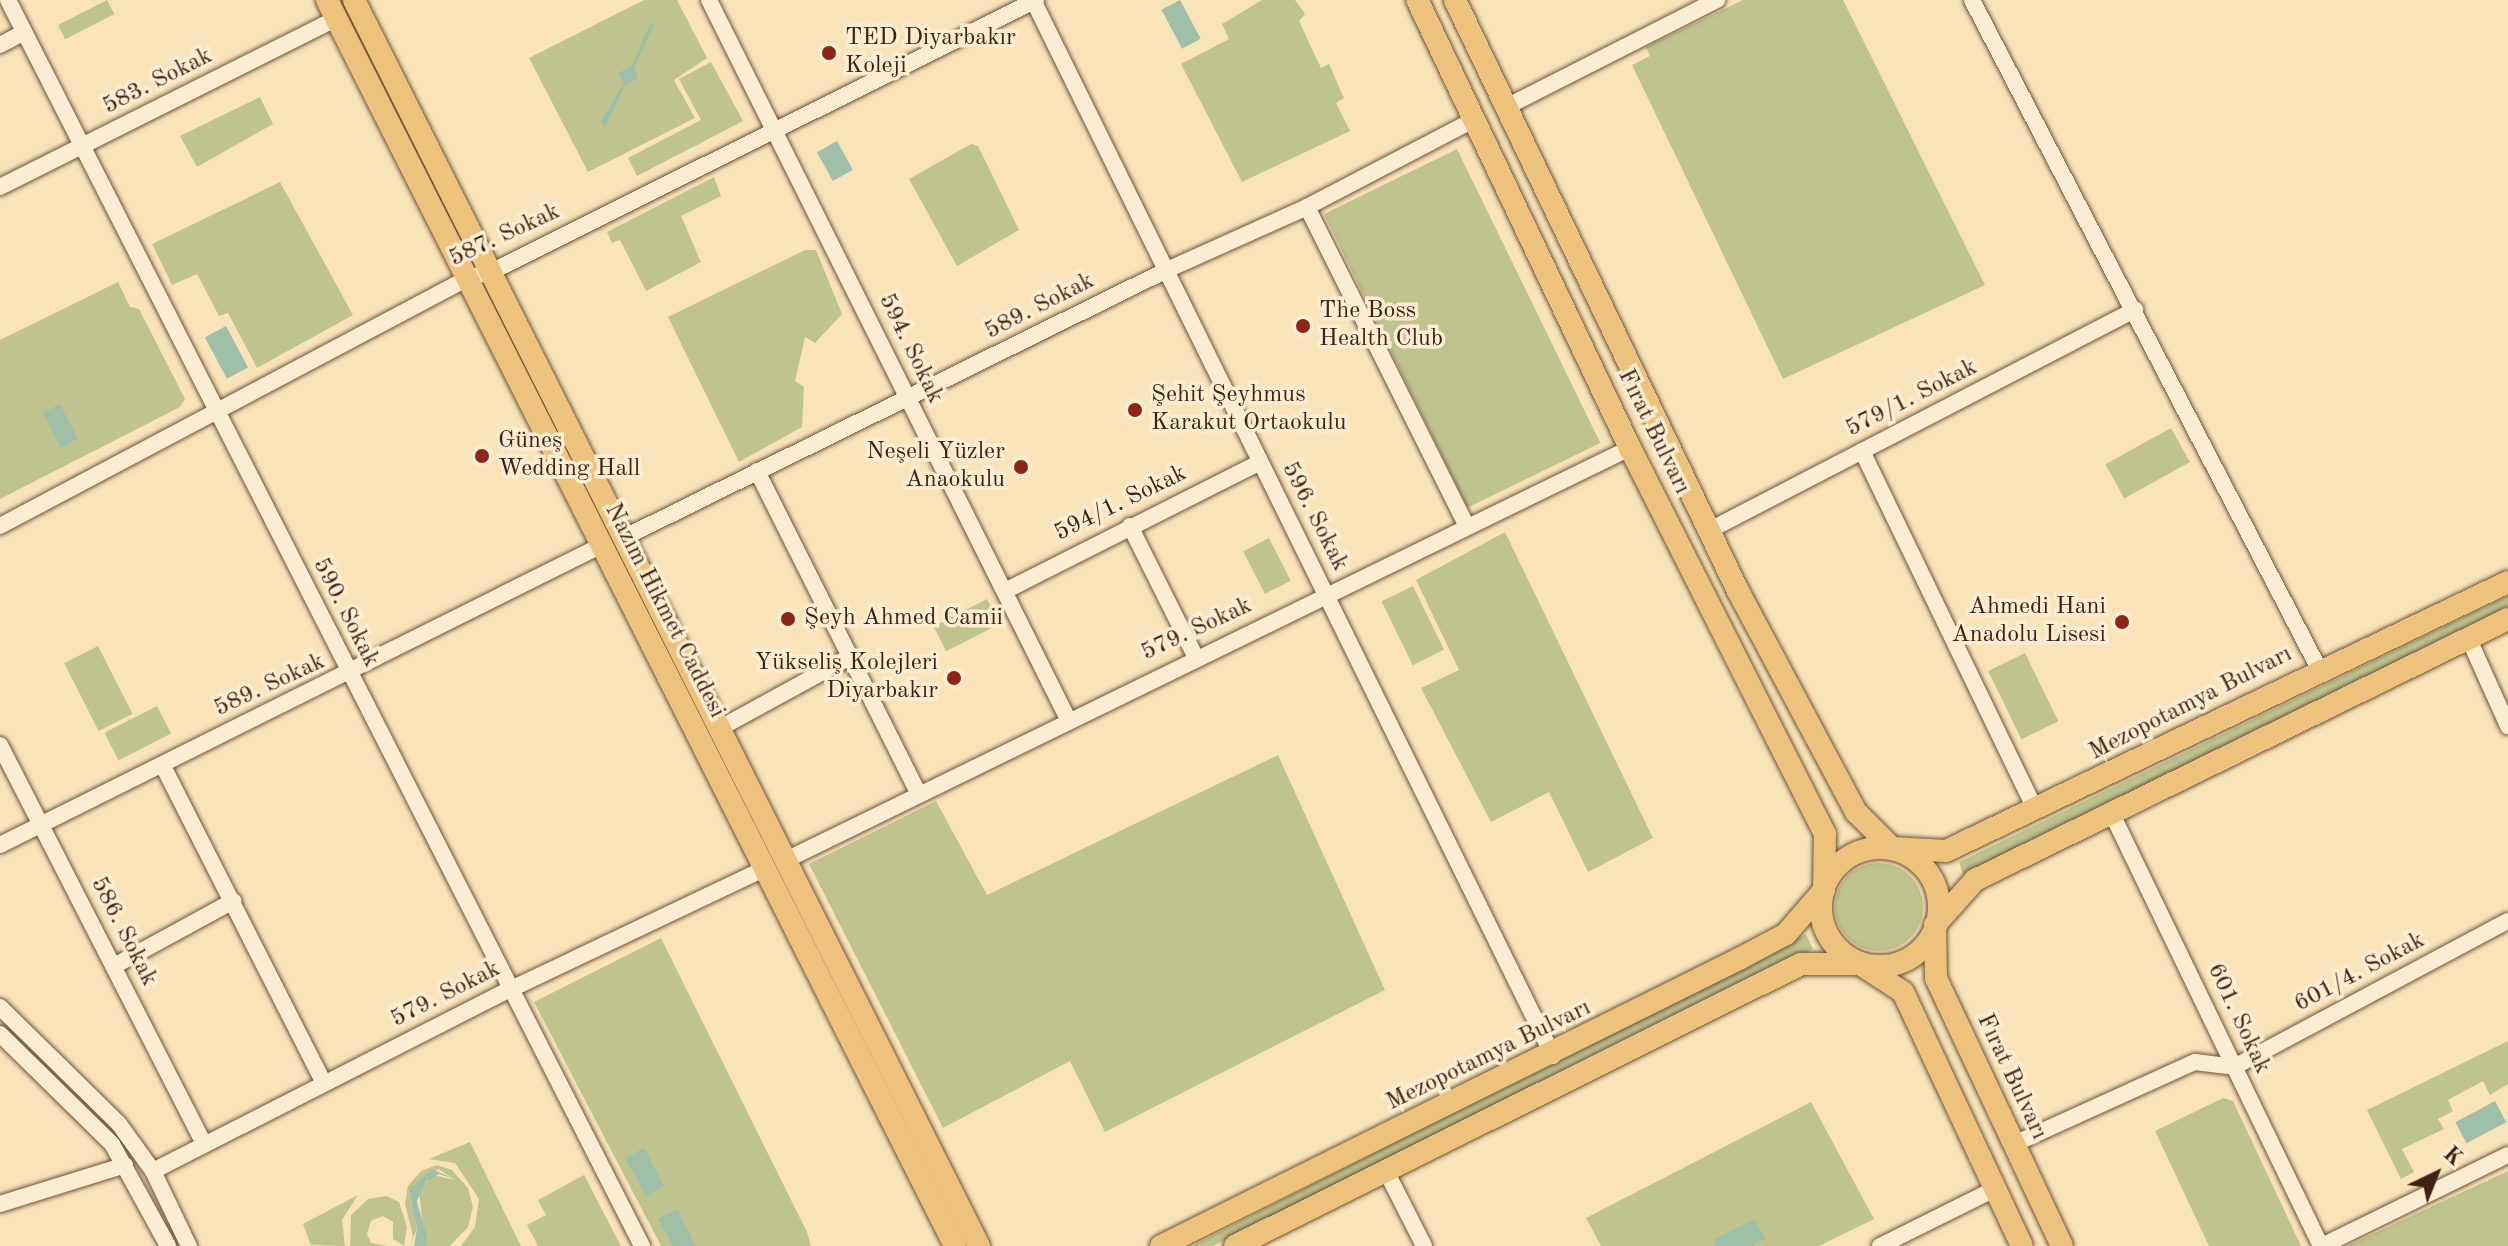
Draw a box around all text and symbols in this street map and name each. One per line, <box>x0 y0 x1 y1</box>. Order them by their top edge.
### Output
place label: TED Diyarbakır Koleji <box>845 25 1016 81</box>
street label: 583. Sokak <box>99 42 217 122</box>
marker: TED Diyarbakır Koleji <box>820 44 838 62</box>
street label: 587. Sokak <box>445 198 565 274</box>
street label: 589. Sokak <box>981 267 1099 347</box>
street label: 594. Sokak <box>871 289 949 409</box>
place label: The Boss Health Club <box>1319 298 1443 354</box>
marker: The Boss Health Club <box>1294 317 1312 335</box>
street label: 579/1. Sokak <box>1842 354 1982 444</box>
street label: Fırat Bulvarı <box>1610 365 1696 499</box>
place label: Şehit Şeyhmus Karakut Ortaokulu <box>1151 382 1347 438</box>
marker: Şehit Şeyhmus Karakut Ortaokulu <box>1126 401 1144 419</box>
place label: Güneş Wedding Hall <box>498 428 640 484</box>
place label: Neşeli Yüzler Anaokulu <box>866 439 1005 495</box>
marker: Güneş Wedding Hall <box>473 447 491 465</box>
marker: Neşeli Yüzler Anaokulu <box>1012 458 1030 476</box>
street label: 596. Sokak <box>1274 458 1354 576</box>
street label: 594/1. Sokak <box>1050 460 1192 548</box>
street label: Nazım Hikmet Caddesi <box>597 499 731 723</box>
street label: 590. Sokak <box>305 554 385 672</box>
street label: 579. Sokak <box>1137 592 1257 668</box>
place label: Ahmedi Hani Anadolu Lisesi <box>1951 594 2106 650</box>
place label: Şeyh Ahmed Camii <box>804 605 1003 633</box>
marker: Şeyh Ahmed Camii <box>779 610 797 628</box>
marker: Ahmedi Hani Anadolu Lisesi <box>2113 613 2131 631</box>
street label: Mezopotamya Bulvarı <box>2085 640 2297 768</box>
street label: 589. Sokak <box>210 648 330 724</box>
place label: Yükseliş Kolejleri Diyarbakır <box>755 650 938 706</box>
marker: Yükseliş Kolejleri Diyarbakır <box>945 669 963 687</box>
street label: 586. Sokak <box>83 873 163 991</box>
street label: 601/4. Sokak <box>2290 927 2430 1019</box>
street label: 579. Sokak <box>387 955 505 1035</box>
street label: 601. Sokak <box>2200 959 2276 1079</box>
street label: Mezopotamya Bulvarı <box>1382 994 1596 1118</box>
street label: Fırat Bulvarı <box>1969 1010 2053 1144</box>
north arrow <box>2396 1134 2476 1214</box>
text: K <box>2439 1143 2466 1170</box>

